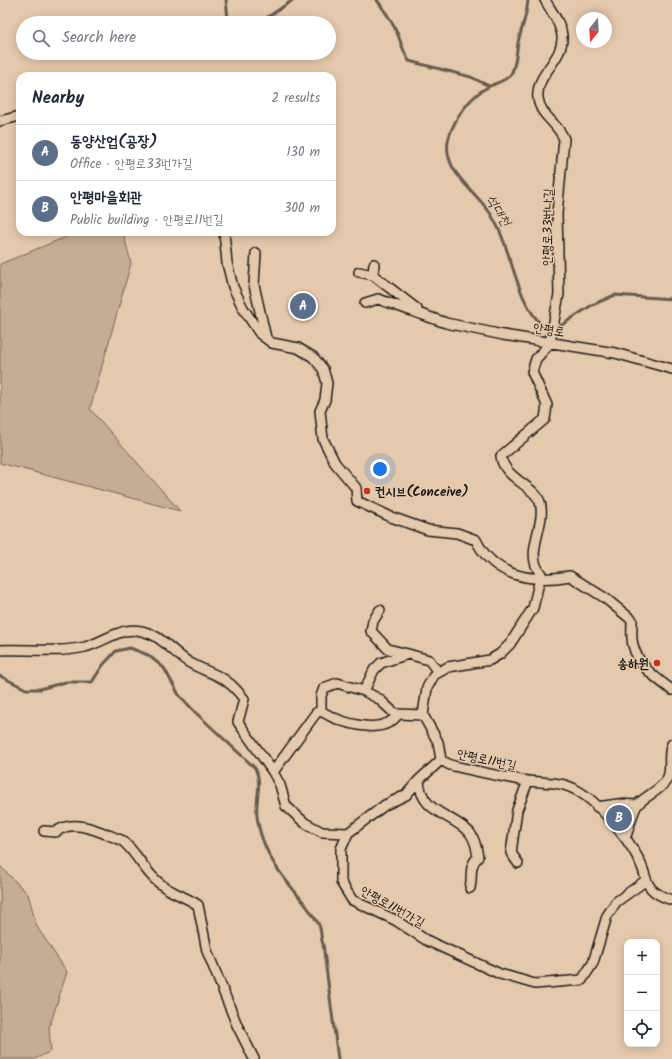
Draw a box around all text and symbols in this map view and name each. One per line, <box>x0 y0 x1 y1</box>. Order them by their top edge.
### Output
north arrow <box>576 12 612 48</box>
search box <box>16 16 336 60</box>
text: Search here <box>62 26 136 50</box>
icon: search <box>30 27 52 49</box>
text: Nearby <box>32 85 84 112</box>
text: 2 results <box>272 88 320 109</box>
text: 동양산업(공장) <box>70 130 158 154</box>
text: A <box>41 142 49 163</box>
text: 130 m <box>286 142 320 163</box>
text: Office · 안평로33번가길 <box>70 154 192 175</box>
text: 안평마을회관 <box>70 186 142 210</box>
street label: 안평로33번나길 <box>537 188 560 266</box>
water label: 석대천 <box>480 190 517 232</box>
text: B <box>41 198 49 219</box>
text: 300 m <box>284 198 320 219</box>
text: Public building · 안평로11번길 <box>70 210 223 231</box>
pin: A <box>290 291 316 321</box>
street label: 안평로 <box>532 318 566 343</box>
your location <box>370 459 390 479</box>
place label: 컨시브(Conceive) <box>375 482 469 503</box>
marker: 컨시브(Conceive) <box>362 486 372 496</box>
place label: 송하원 <box>618 654 649 675</box>
marker: 송하원 <box>652 658 662 668</box>
street label: 안평로11번길 <box>455 744 518 777</box>
pin: B <box>606 803 632 833</box>
street label: 안평로11번가길 <box>356 881 428 934</box>
map controls <box>624 939 660 1047</box>
button: + <box>624 939 660 975</box>
button: − <box>624 975 660 1011</box>
button: locate <box>624 1011 660 1047</box>

